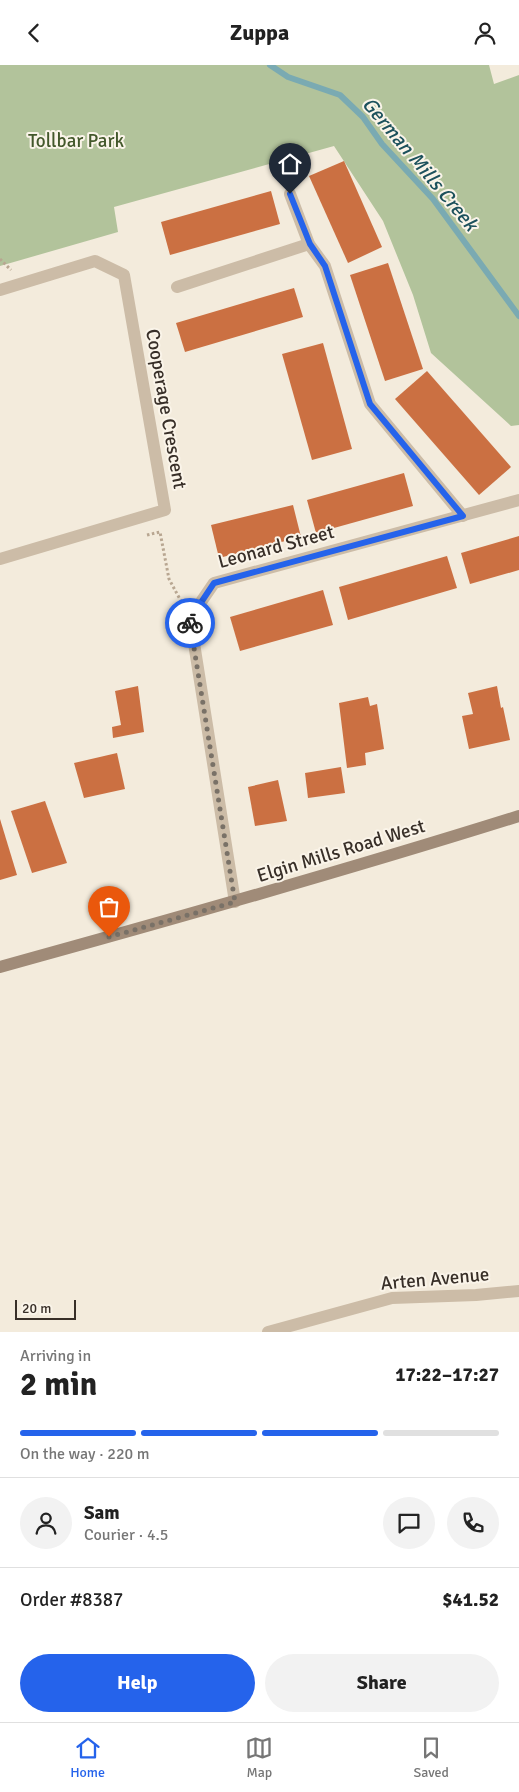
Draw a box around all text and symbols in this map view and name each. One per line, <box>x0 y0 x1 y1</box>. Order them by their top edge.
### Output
icon: back <box>20 19 48 47</box>
text: Zuppa <box>230 19 289 46</box>
icon: person <box>471 19 499 47</box>
water label: German Mills Creek <box>357 92 485 238</box>
park label: Tollbar Park <box>28 129 124 153</box>
pin <box>269 143 311 194</box>
icon: home <box>276 150 304 178</box>
street label: Cooperage Crescent <box>140 327 192 491</box>
street label: Leonard Street <box>215 520 337 574</box>
courier <box>165 598 215 648</box>
icon: bike <box>176 609 204 637</box>
street label: Elgin Mills Road West <box>254 814 428 888</box>
pin <box>88 886 130 937</box>
icon: bag <box>95 893 123 921</box>
street label: Arten Avenue <box>380 1262 490 1296</box>
scale bar <box>15 1297 76 1320</box>
text: 20 m <box>22 1300 51 1317</box>
text: Arriving in <box>20 1346 91 1366</box>
text: 17:22–17:27 <box>395 1363 499 1387</box>
text: 2 min <box>20 1365 97 1404</box>
text: On the way · 220 m <box>20 1444 150 1464</box>
button: person <box>20 1497 72 1549</box>
button: chat <box>383 1497 435 1549</box>
button: phone <box>447 1497 499 1549</box>
text: Sam <box>84 1501 120 1525</box>
text: Courier · 4.5 <box>84 1525 168 1545</box>
text: Order #8387 <box>20 1588 123 1612</box>
text: $41.52 <box>442 1588 499 1612</box>
button: Help <box>20 1654 255 1712</box>
button: Share <box>265 1654 499 1712</box>
tab: Home <box>70 1734 105 1781</box>
tab: Map <box>245 1734 273 1781</box>
tab: Saved <box>414 1734 449 1781</box>

